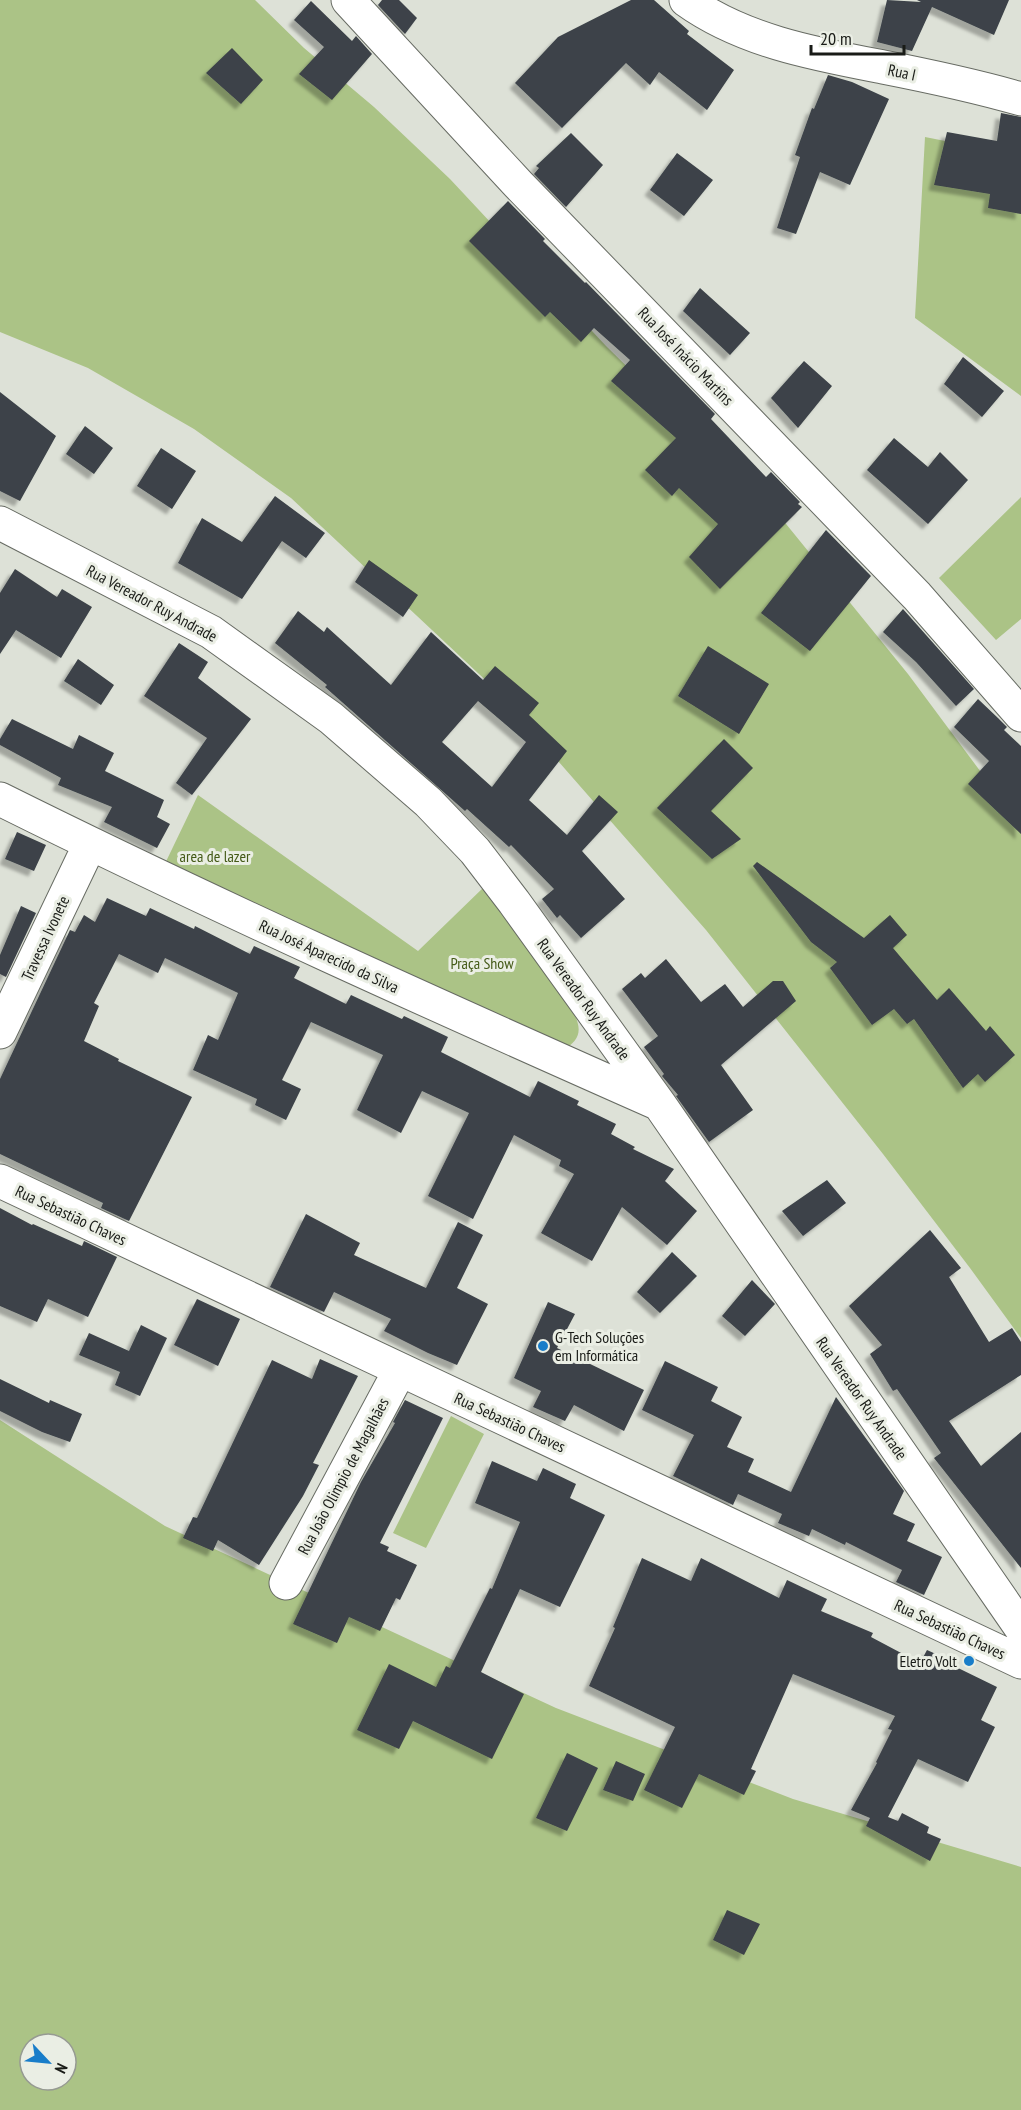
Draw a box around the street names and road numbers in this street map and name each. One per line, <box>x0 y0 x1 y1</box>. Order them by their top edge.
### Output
street label: Rua I <box>886 59 918 85</box>
street label: Rua José Inácio Martins <box>634 303 738 409</box>
street label: Rua Vereador Ruy Andrade <box>83 560 221 646</box>
street label: Travessa Ivonete <box>17 892 73 984</box>
street label: Rua José Aparecido da Silva <box>256 915 402 997</box>
street label: Rua Vereador Ruy Andrade <box>533 934 635 1064</box>
street label: Rua Sebastião Chaves <box>12 1181 130 1249</box>
street label: Rua Vereador Ruy Andrade <box>812 1333 912 1463</box>
street label: Rua Sebastião Chaves <box>451 1388 569 1456</box>
street label: Rua João Olimpio de Magalhães <box>293 1394 393 1558</box>
street label: Rua Sebastião Chaves <box>891 1595 1009 1663</box>

